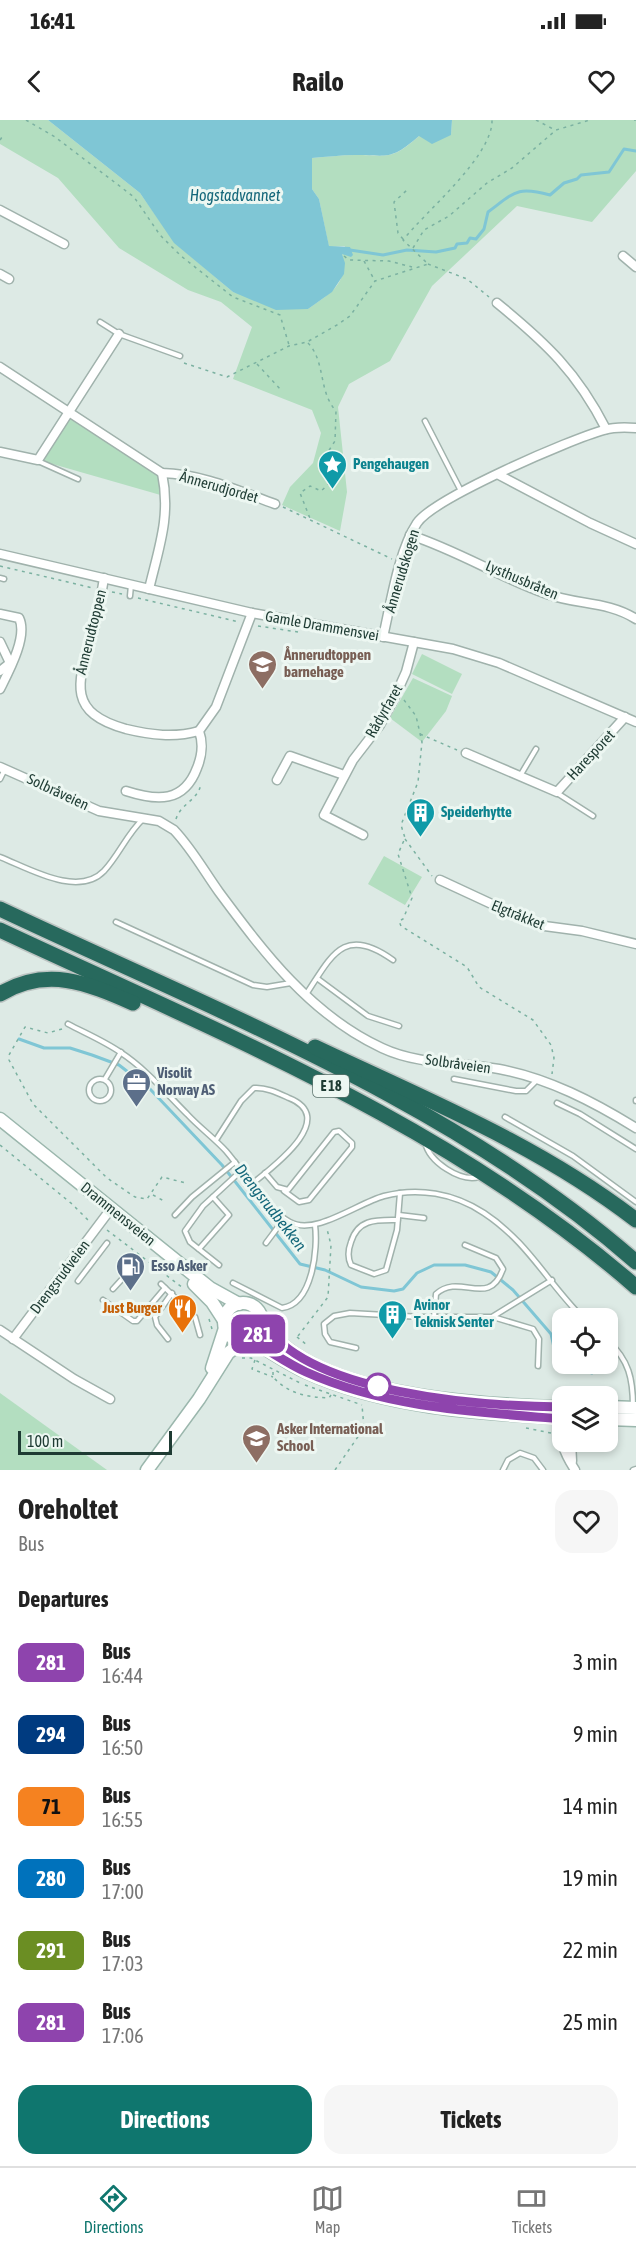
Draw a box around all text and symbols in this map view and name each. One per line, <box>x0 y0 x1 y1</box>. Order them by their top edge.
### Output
text: 16:41 <box>30 8 75 34</box>
icon: back <box>18 65 51 98</box>
icon: heart <box>585 65 618 98</box>
text: Railo <box>292 66 344 97</box>
water label: Hogstadvannet <box>190 186 281 205</box>
place icon: Pengehaugen <box>316 448 348 490</box>
place label: Pengehaugen <box>353 455 429 472</box>
street label: Ånnerudjordet <box>178 467 260 506</box>
street label: Ånnerudskogen <box>381 527 422 615</box>
street label: Lysthusbråten <box>483 557 561 602</box>
street label: Ånnerudtoppen <box>72 588 109 676</box>
street label: Gamle Drammensvei <box>264 607 380 644</box>
place label: Ånnerudtoppen barnehage <box>283 646 371 680</box>
school or university icon: Ånnerudtoppen barnehage <box>247 648 279 690</box>
street label: Rådyrfaret <box>362 681 406 740</box>
street label: Haresporet <box>563 726 618 783</box>
street label: Solbråveien <box>25 770 92 813</box>
building icon: Speiderhytte <box>404 796 436 838</box>
place label: Speiderhytte <box>441 803 512 820</box>
street label: Elgtråkket <box>489 896 547 933</box>
street label: Solbråveien <box>424 1051 492 1077</box>
place label: Visolit Norway AS <box>156 1064 216 1098</box>
office icon: Visolit Norway AS <box>120 1066 152 1108</box>
road number: E 18 <box>313 1075 349 1097</box>
water label: Drengsrudbekken <box>231 1160 311 1255</box>
street label: Drammensveien <box>78 1178 159 1249</box>
street label: Drengsrudveien <box>26 1237 93 1317</box>
fuel station icon: Esso Asker <box>114 1250 146 1292</box>
place label: Esso Asker <box>151 1257 208 1274</box>
restaurant icon: Just Burger <box>167 1292 199 1334</box>
place label: Avinor Teknisk Senter <box>413 1296 494 1330</box>
building icon: Avinor Teknisk Senter <box>377 1298 409 1340</box>
place label: Just Burger <box>102 1299 163 1316</box>
map controls <box>552 1308 618 1452</box>
button: locate <box>552 1308 618 1374</box>
line badge: 281 <box>224 1314 292 1354</box>
text: 281 <box>243 1322 273 1346</box>
unlabelled marker <box>365 1373 391 1399</box>
button: layers <box>552 1386 618 1452</box>
place label: Asker International School <box>276 1420 384 1454</box>
school or university icon: Asker International School <box>240 1422 272 1464</box>
scale bar <box>18 1428 172 1456</box>
text: 100 m <box>27 1432 63 1450</box>
button: heart <box>555 1490 618 1553</box>
text: Oreholtet <box>18 1493 118 1525</box>
text: Bus <box>18 1532 44 1555</box>
text: Departures <box>18 1586 108 1612</box>
text: Bus <box>102 1638 131 1664</box>
text: 3 min <box>573 1649 618 1675</box>
text: 281 <box>36 1650 66 1674</box>
text: 16:44 <box>102 1664 143 1687</box>
text: Bus <box>102 1710 131 1736</box>
text: 9 min <box>573 1721 618 1747</box>
text: 294 <box>36 1722 66 1746</box>
text: 16:50 <box>102 1736 143 1759</box>
text: Bus <box>102 1782 131 1808</box>
text: 14 min <box>563 1793 618 1819</box>
text: 71 <box>41 1794 61 1818</box>
text: 16:55 <box>102 1808 143 1831</box>
text: Bus <box>102 1854 131 1880</box>
text: 19 min <box>563 1865 618 1891</box>
text: 280 <box>36 1866 66 1890</box>
text: 17:00 <box>102 1880 144 1903</box>
text: Bus <box>102 1926 131 1952</box>
text: 22 min <box>563 1937 618 1963</box>
text: 291 <box>36 1938 66 1962</box>
text: 17:03 <box>102 1952 144 1975</box>
text: Bus <box>102 1998 131 2024</box>
text: 25 min <box>563 2009 618 2035</box>
text: 281 <box>36 2010 66 2034</box>
text: 17:06 <box>102 2024 144 2047</box>
button: Directions <box>18 2085 312 2154</box>
button: Tickets <box>324 2085 618 2154</box>
tab: Directions <box>84 2182 143 2236</box>
tab: Map <box>311 2182 344 2236</box>
tab: Tickets <box>512 2182 552 2236</box>

